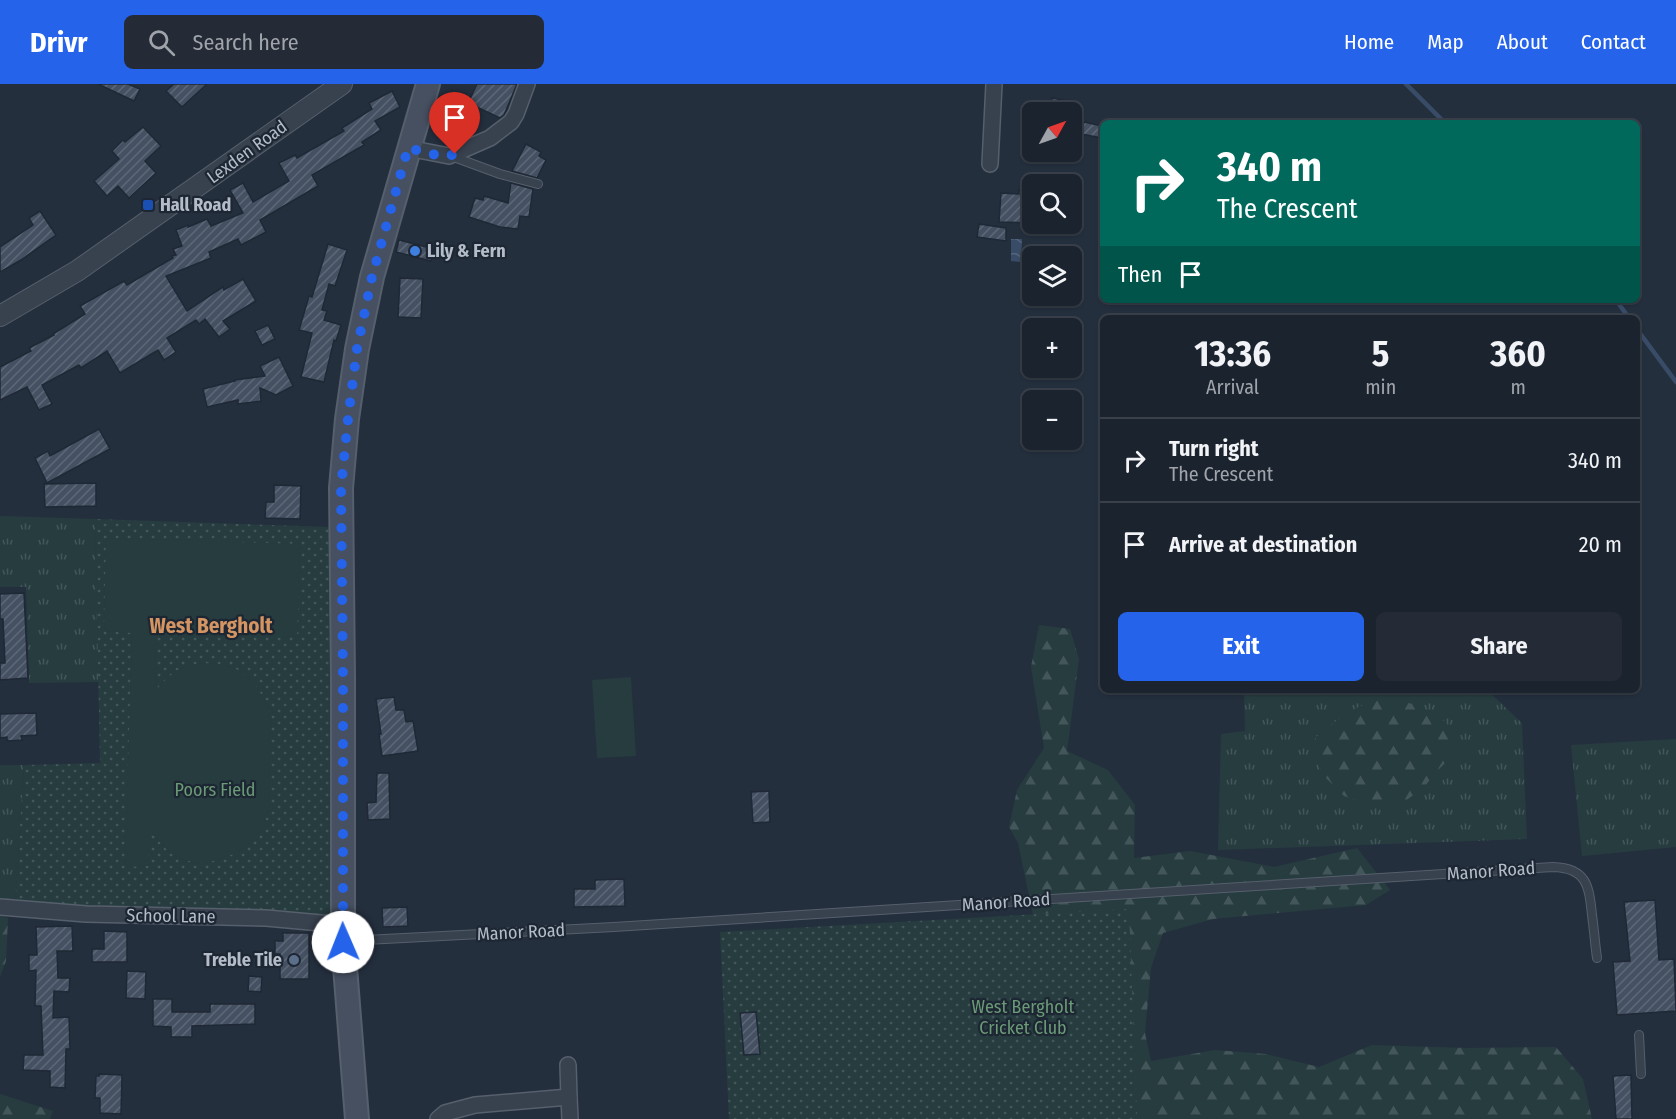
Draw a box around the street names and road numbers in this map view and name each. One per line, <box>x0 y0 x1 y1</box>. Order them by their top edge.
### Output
street label: Lexden Road <box>203 116 291 188</box>
street label: Manor Road <box>1446 857 1536 885</box>
street label: Manor Road <box>961 888 1051 916</box>
street label: School Lane <box>126 904 216 928</box>
street label: Manor Road <box>476 919 566 945</box>

